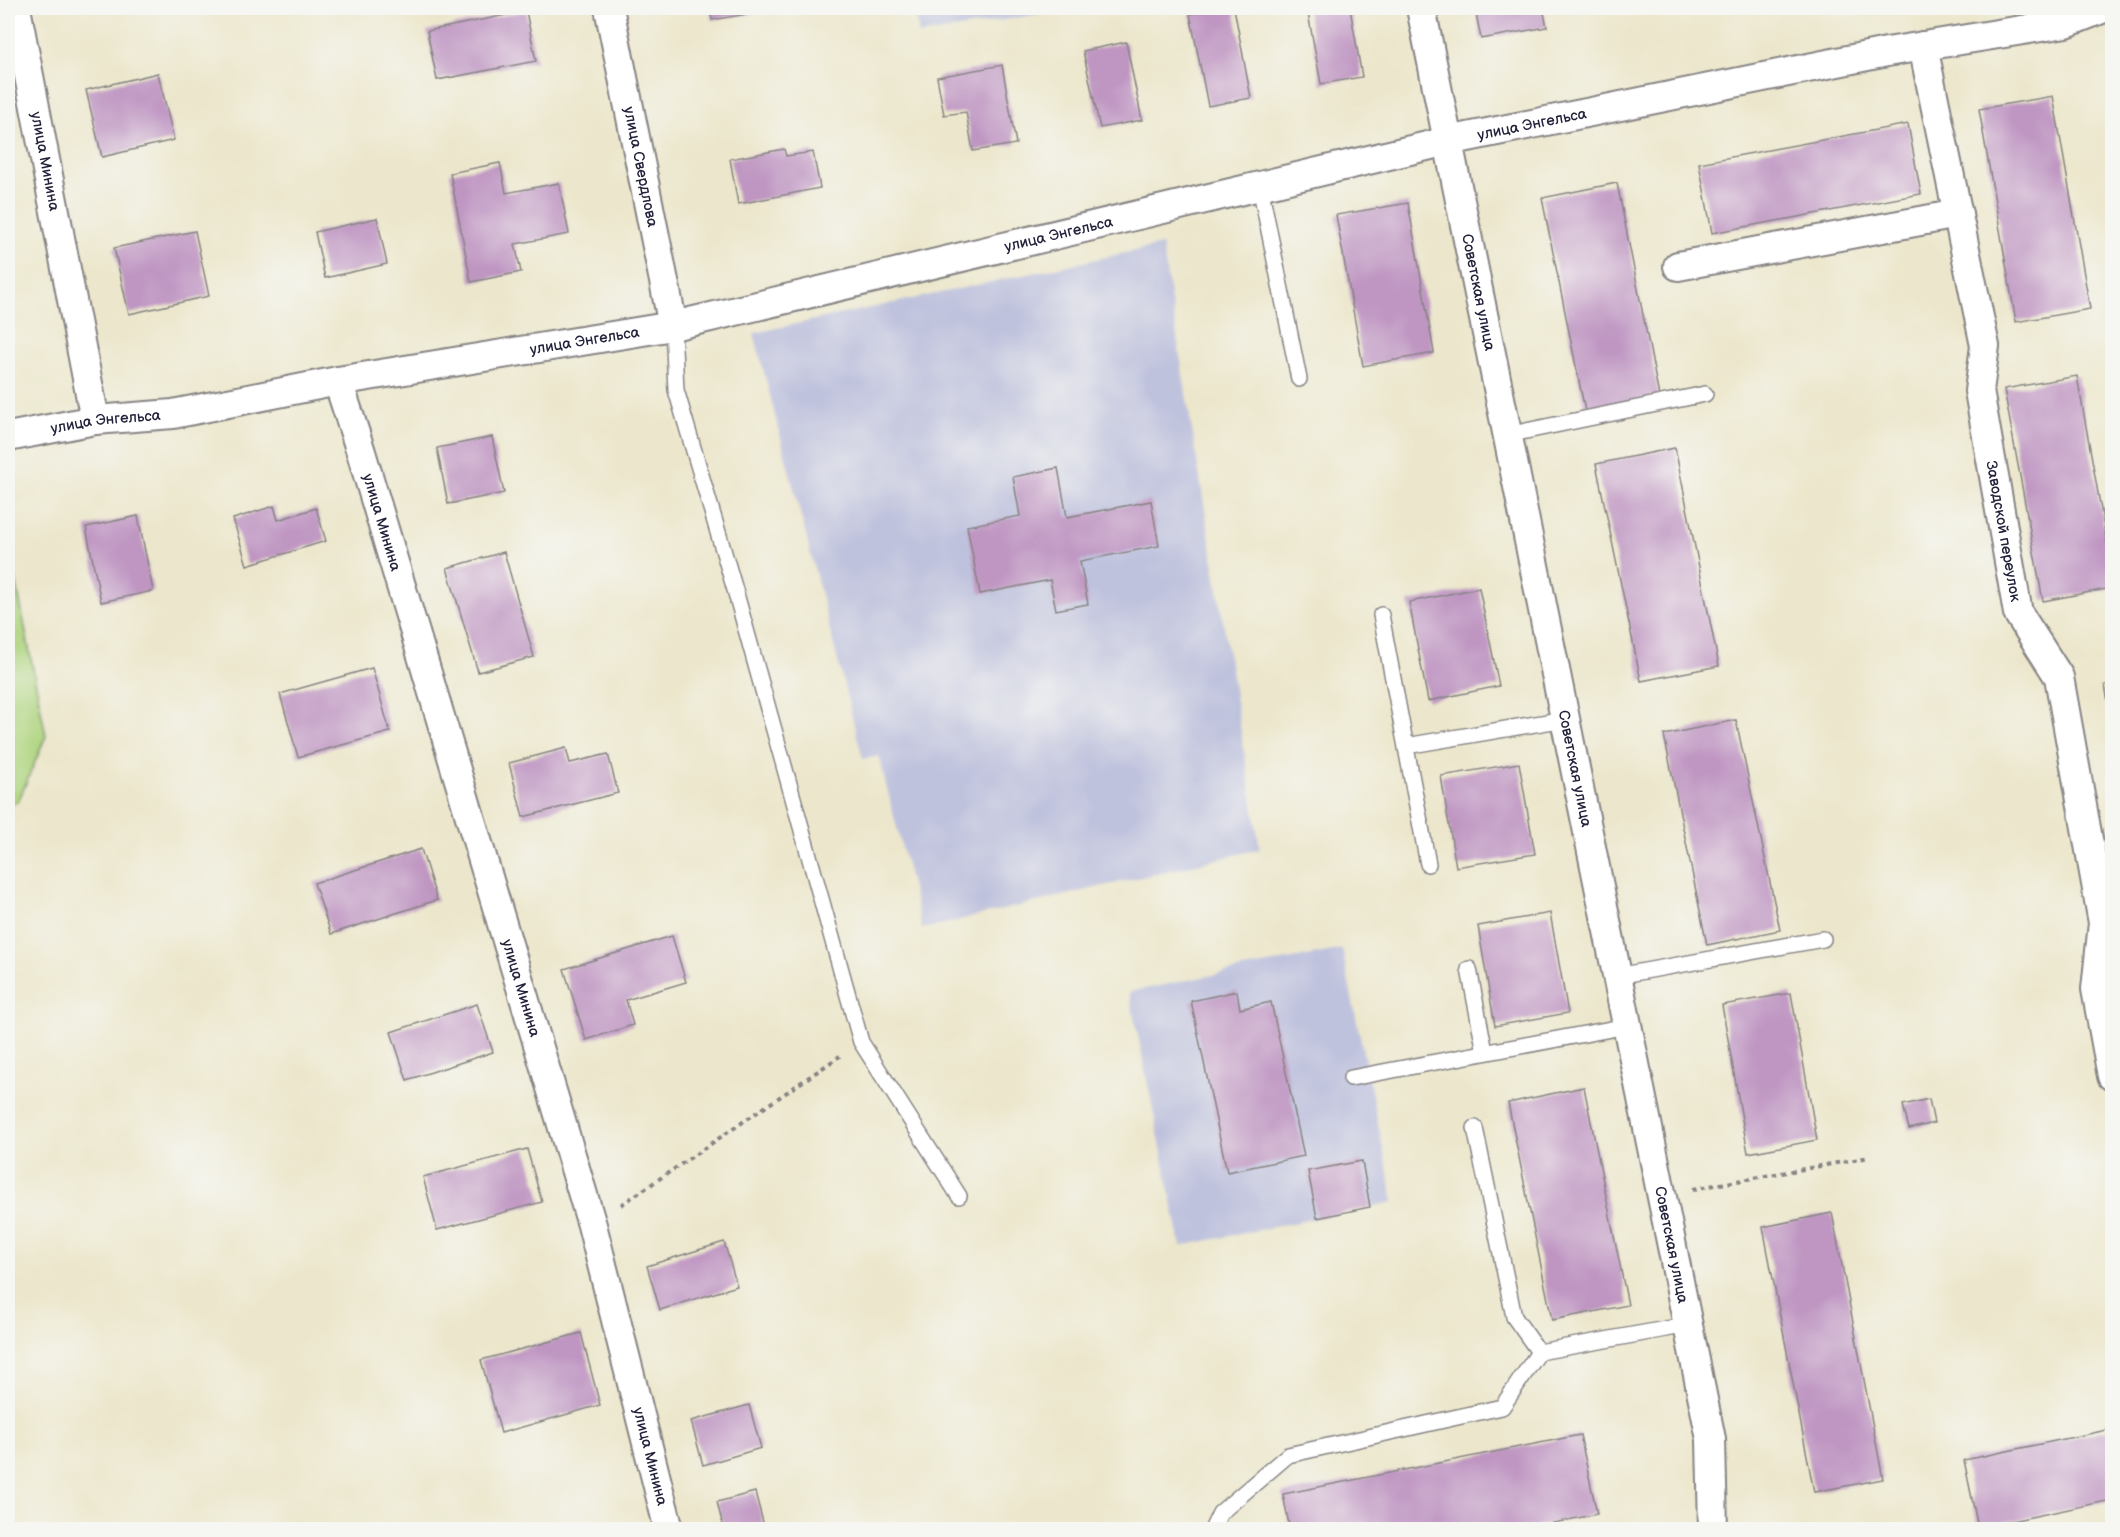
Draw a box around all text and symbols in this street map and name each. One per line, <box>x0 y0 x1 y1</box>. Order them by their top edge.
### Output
street label: улица Энгельса <box>1476 104 1588 144</box>
street label: улица Свердлова <box>620 105 662 229</box>
street label: улица Минина <box>27 110 64 213</box>
street label: улица Энгельса <box>1002 212 1115 256</box>
street label: Советская улица <box>1457 232 1500 352</box>
street label: улица Энгельса <box>528 322 641 359</box>
street label: улица Энгельса <box>49 405 161 438</box>
street label: Заводской переулок <box>1982 459 2025 603</box>
street label: улица Минина <box>358 471 406 573</box>
street label: Советская улица <box>1554 708 1596 829</box>
street label: улица Минина <box>498 937 545 1039</box>
street label: Советская улица <box>1651 1185 1693 1305</box>
street label: улица Минина <box>629 1405 672 1508</box>

